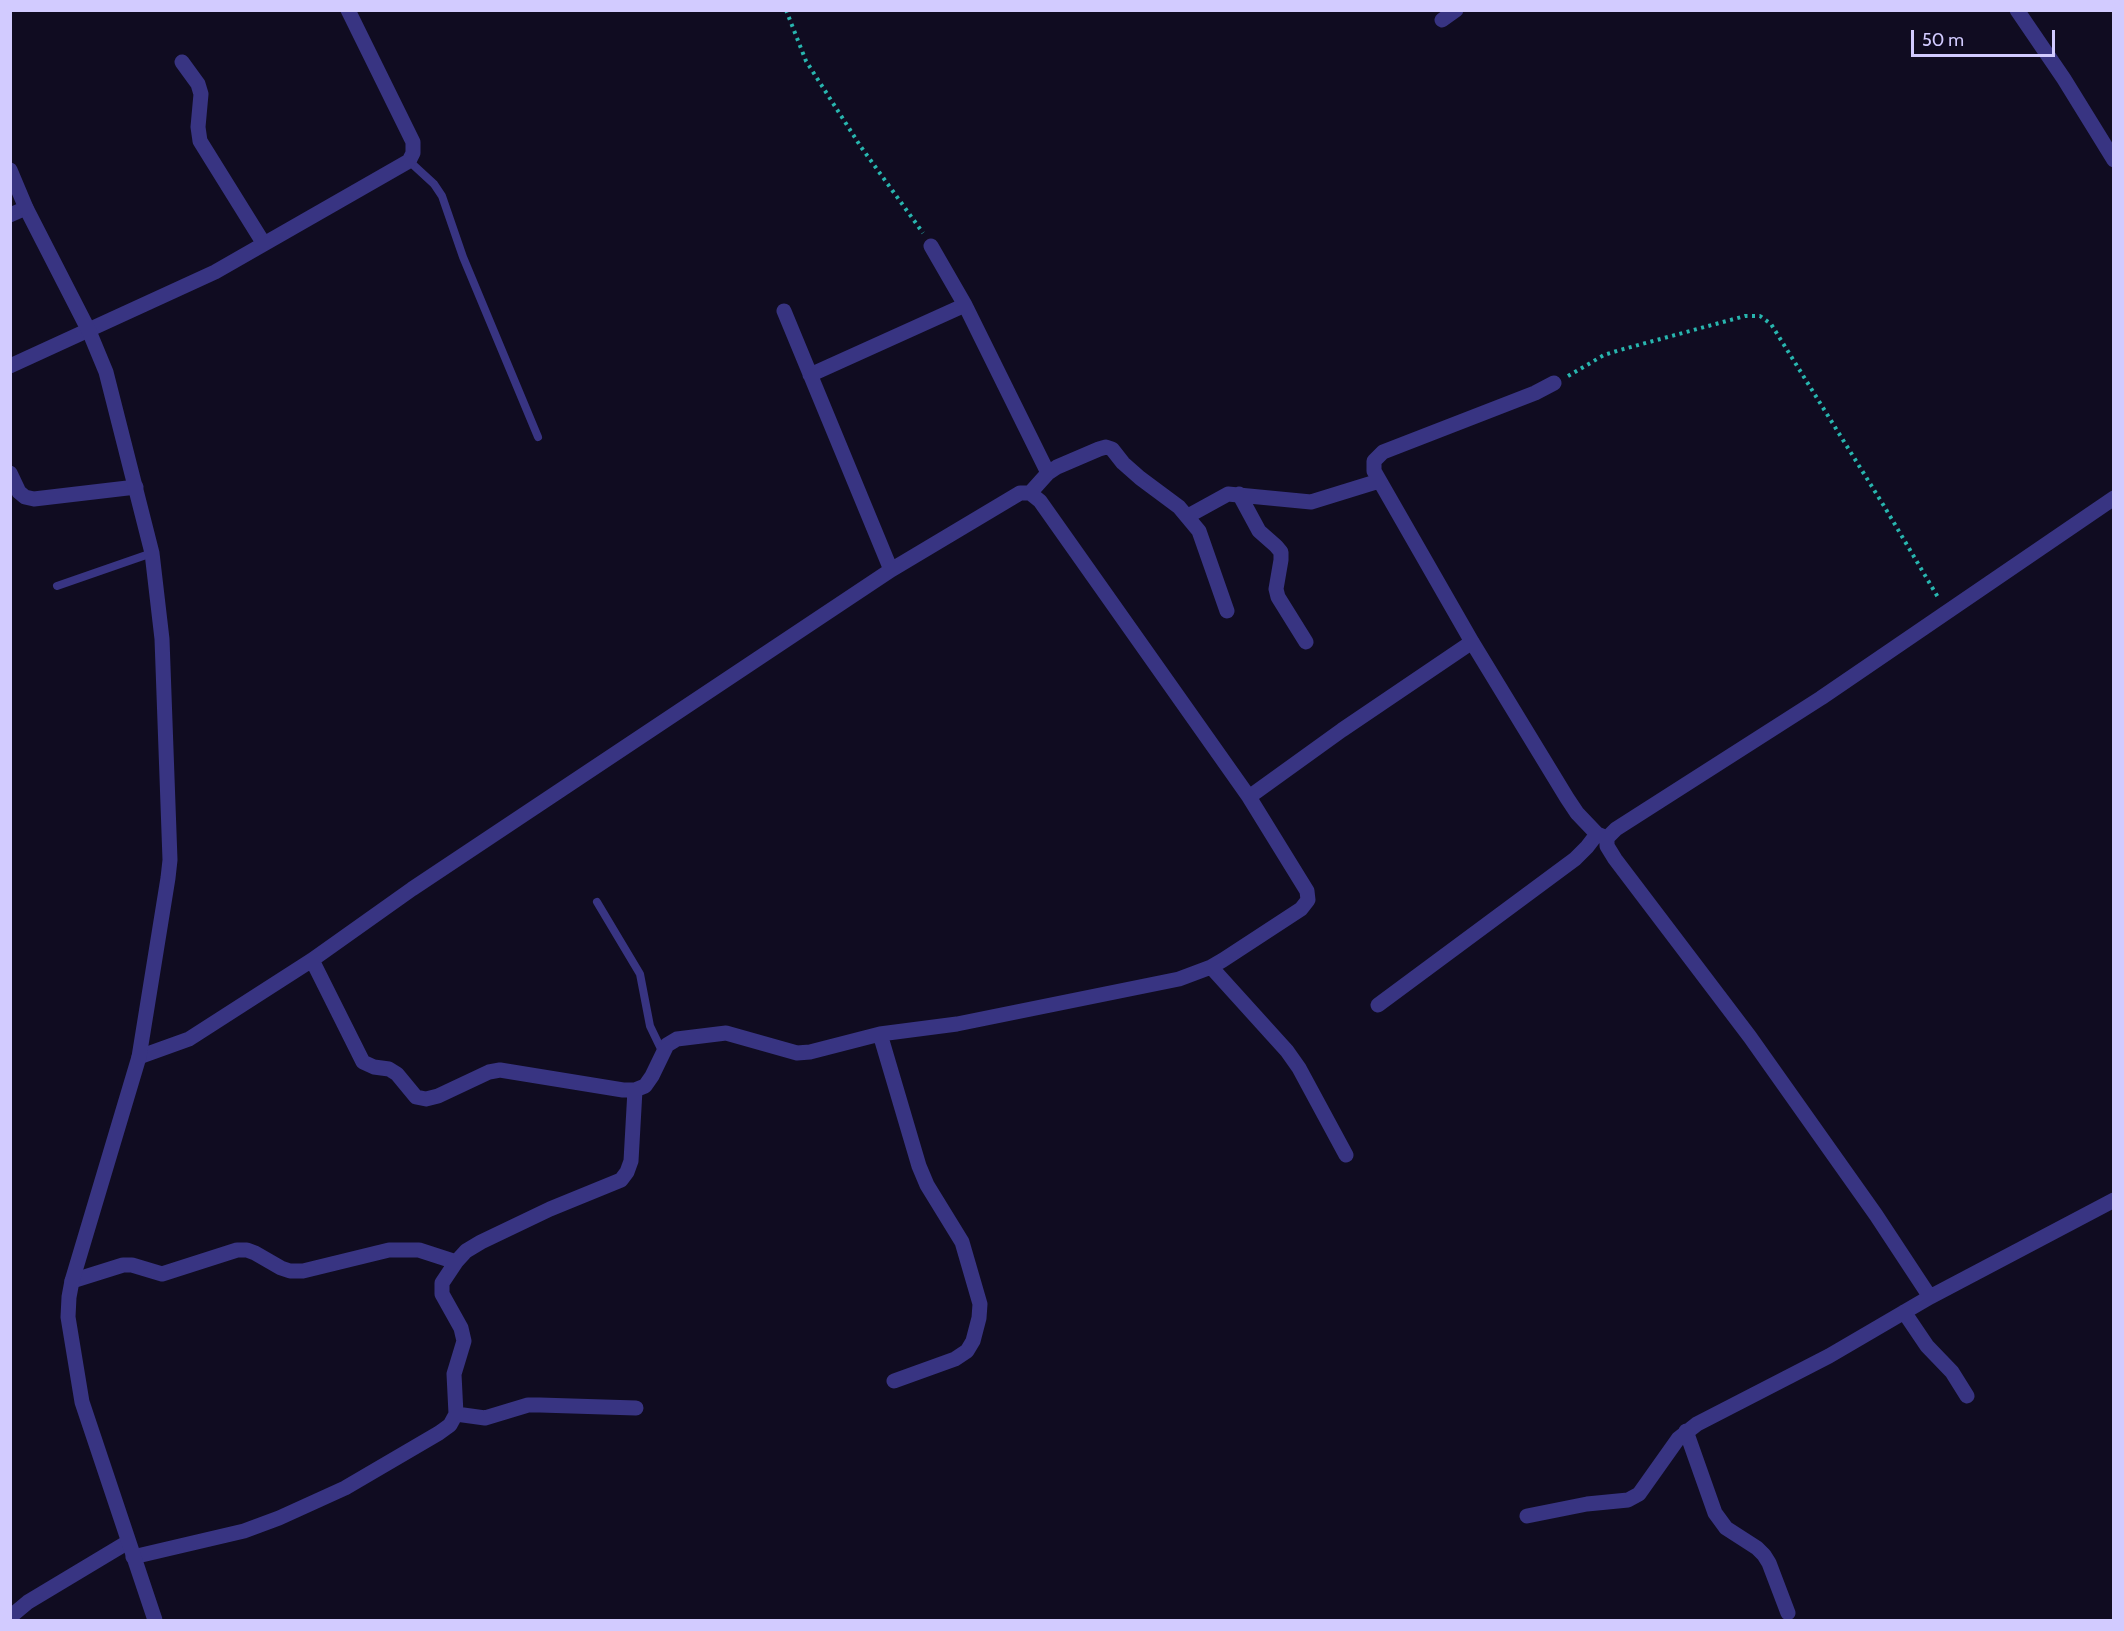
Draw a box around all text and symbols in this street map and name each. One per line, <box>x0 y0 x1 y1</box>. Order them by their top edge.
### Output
scale bar <box>1914 18 2058 56</box>
text: 50 m <box>1922 29 1964 51</box>

